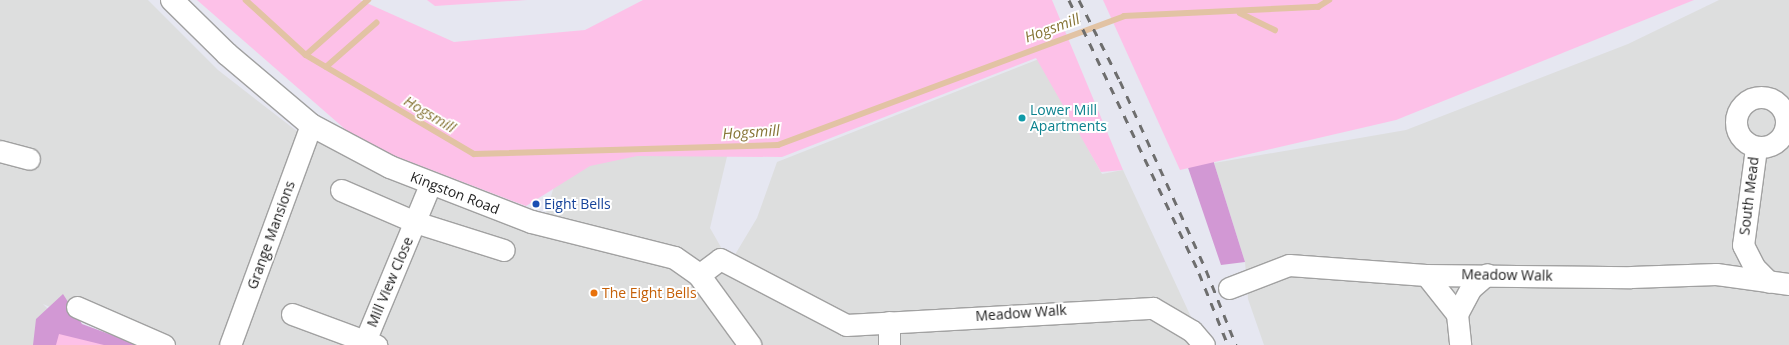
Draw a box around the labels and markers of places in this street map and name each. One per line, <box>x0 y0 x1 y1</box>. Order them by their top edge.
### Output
place label: Lower Mill Apartments <box>1030 102 1107 134</box>
marker: Lower Mill Apartments <box>1017 113 1027 123</box>
place label: Eight Bells <box>544 196 611 212</box>
marker: Eight Bells <box>531 199 541 209</box>
place label: The Eight Bells <box>602 285 697 301</box>
marker: The Eight Bells <box>589 288 599 298</box>

